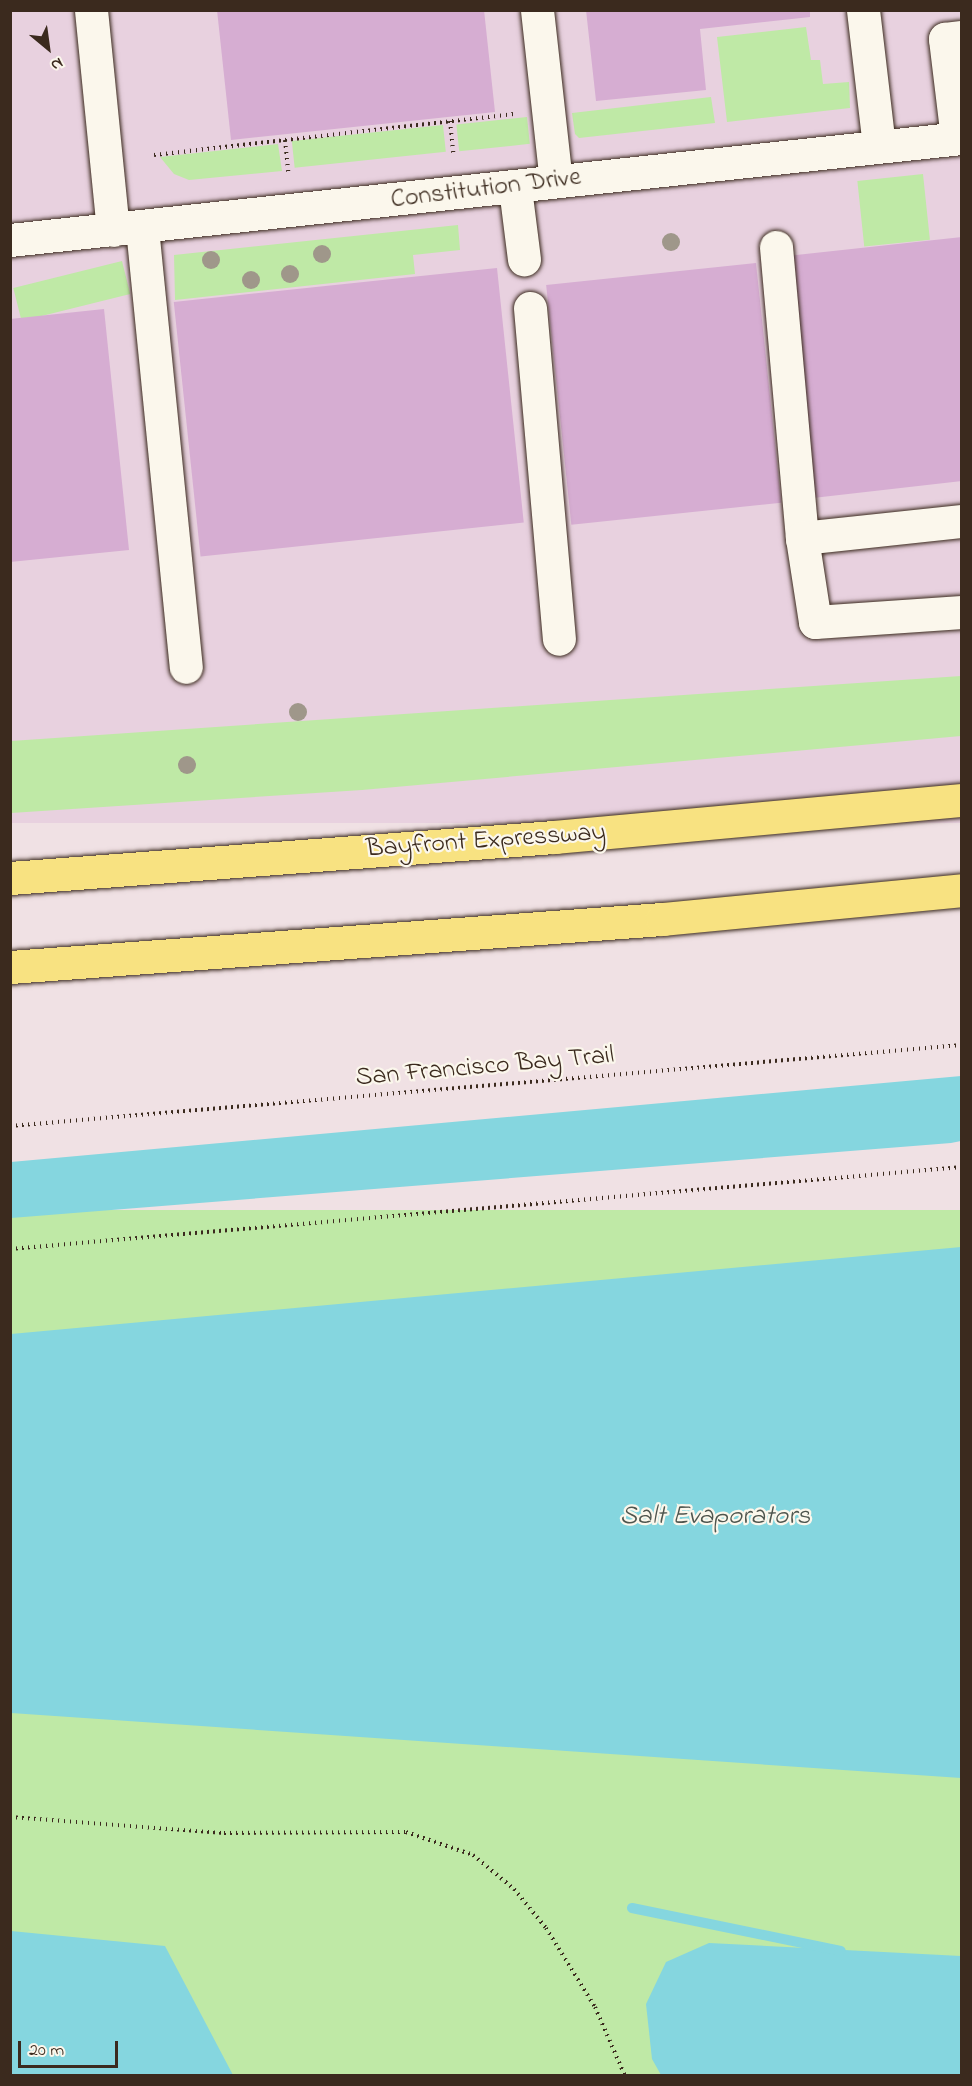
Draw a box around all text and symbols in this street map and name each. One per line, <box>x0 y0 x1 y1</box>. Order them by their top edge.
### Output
north arrow <box>18 18 78 78</box>
text: N <box>46 51 67 77</box>
street label: Constitution Drive <box>389 163 583 217</box>
street label: Bayfront Expressway <box>365 818 607 866</box>
street label: San Francisco Bay Trail <box>354 1041 616 1095</box>
water label: Salt Evaporators <box>620 1501 810 1533</box>
scale bar <box>21 2029 122 2067</box>
text: 20 m <box>29 2038 64 2064</box>

